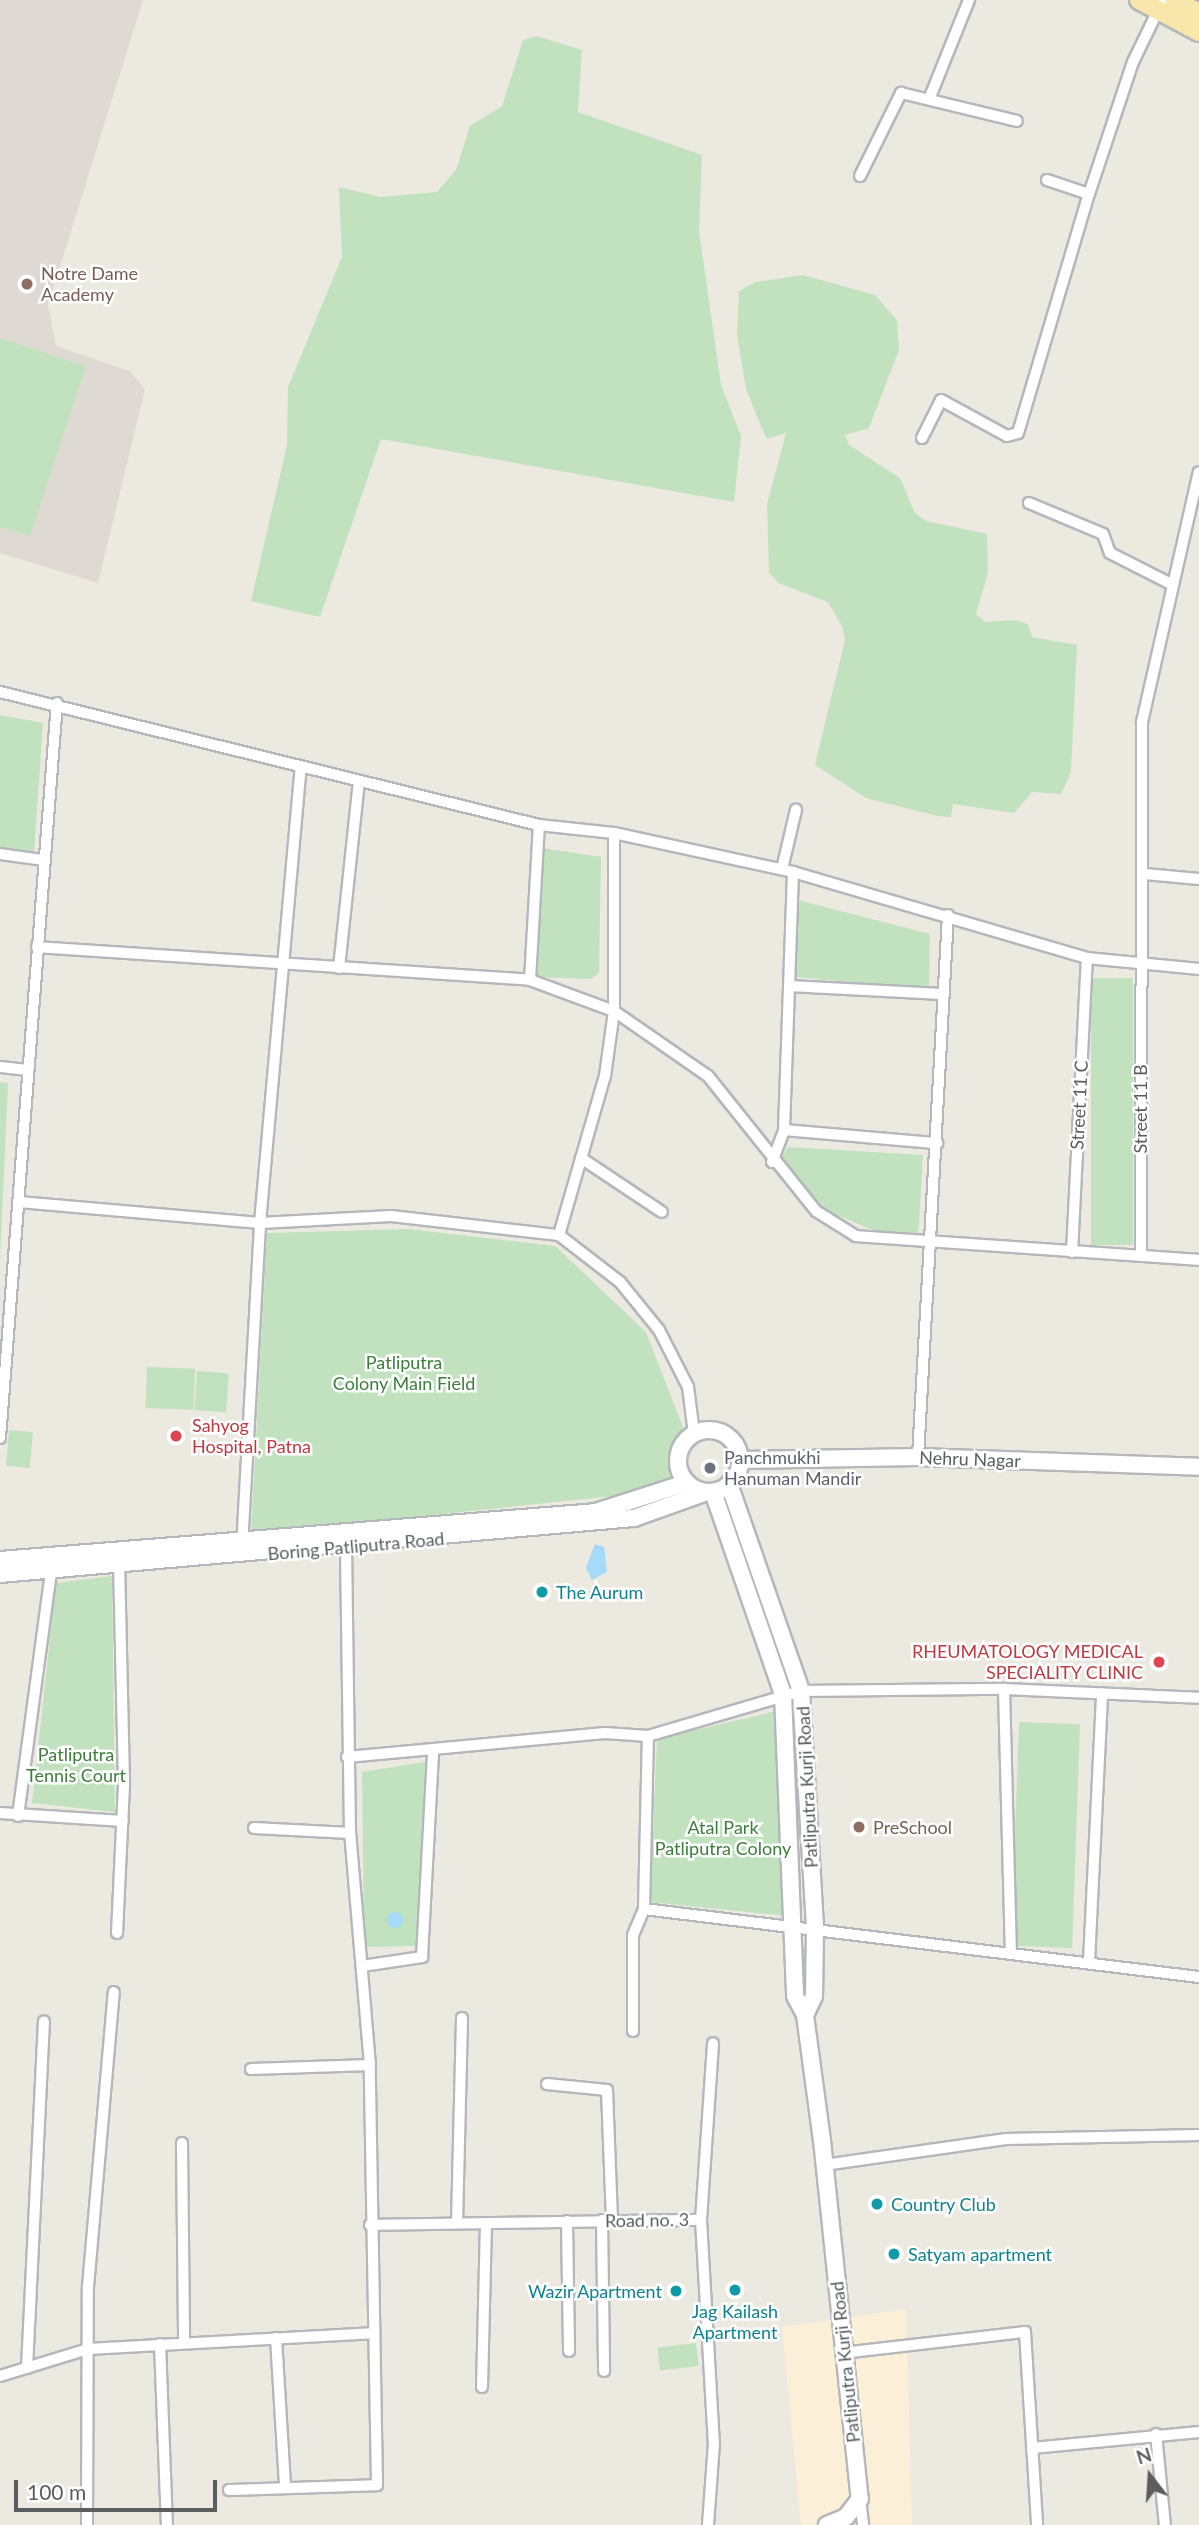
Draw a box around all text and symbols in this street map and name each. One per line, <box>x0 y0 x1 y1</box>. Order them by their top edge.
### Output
place label: Notre Dame Academy <box>41 263 138 306</box>
marker: Notre Dame Academy <box>19 276 35 292</box>
street label: Street 11 C <box>1066 1060 1092 1150</box>
street label: Street 11 B <box>1129 1064 1151 1154</box>
park label: Patliputra Colony Main Field <box>333 1352 475 1394</box>
place label: Sahyog Hospital, Patna <box>192 1415 311 1458</box>
marker: Sahyog Hospital, Patna <box>166 1426 186 1446</box>
street label: Nehru Nagar <box>919 1446 1021 1472</box>
place label: Panchmukhi Hanuman Mandir <box>724 1447 861 1490</box>
marker: Panchmukhi Hanuman Mandir <box>702 1460 718 1476</box>
street label: Boring Patliputra Road <box>267 1528 445 1564</box>
place label: The Aurum <box>556 1581 644 1603</box>
marker: The Aurum <box>534 1584 550 1600</box>
place label: RHEUMATOLOGY MEDICAL SPECIALITY CLINIC <box>911 1641 1143 1684</box>
marker: RHEUMATOLOGY MEDICAL SPECIALITY CLINIC <box>1149 1652 1169 1672</box>
street label: Patliputra Kurji Road <box>792 1705 822 1869</box>
park label: Patliputra Tennis Court <box>26 1744 126 1786</box>
place label: PreSchool <box>873 1816 952 1838</box>
park label: Atal Park Patliputra Colony <box>655 1817 791 1860</box>
marker: PreSchool <box>851 1819 867 1835</box>
place label: Country Club <box>891 2193 996 2215</box>
marker: Country Club <box>869 2196 885 2212</box>
street label: Road no. 3 <box>605 2208 689 2232</box>
place label: Satyam apartment <box>908 2243 1052 2265</box>
marker: Satyam apartment <box>886 2246 902 2262</box>
place label: Wazir Apartment <box>527 2280 662 2302</box>
street label: Patliputra Kurji Road <box>826 2280 864 2444</box>
marker: Jag Kailash Apartment <box>727 2282 743 2298</box>
marker: Wazir Apartment <box>668 2283 684 2299</box>
place label: Jag Kailash Apartment <box>692 2301 778 2344</box>
north arrow <box>1115 2441 1185 2511</box>
text: N <box>1133 2442 1154 2469</box>
scale bar <box>18 2466 220 2510</box>
text: 100 m <box>27 2479 86 2504</box>

